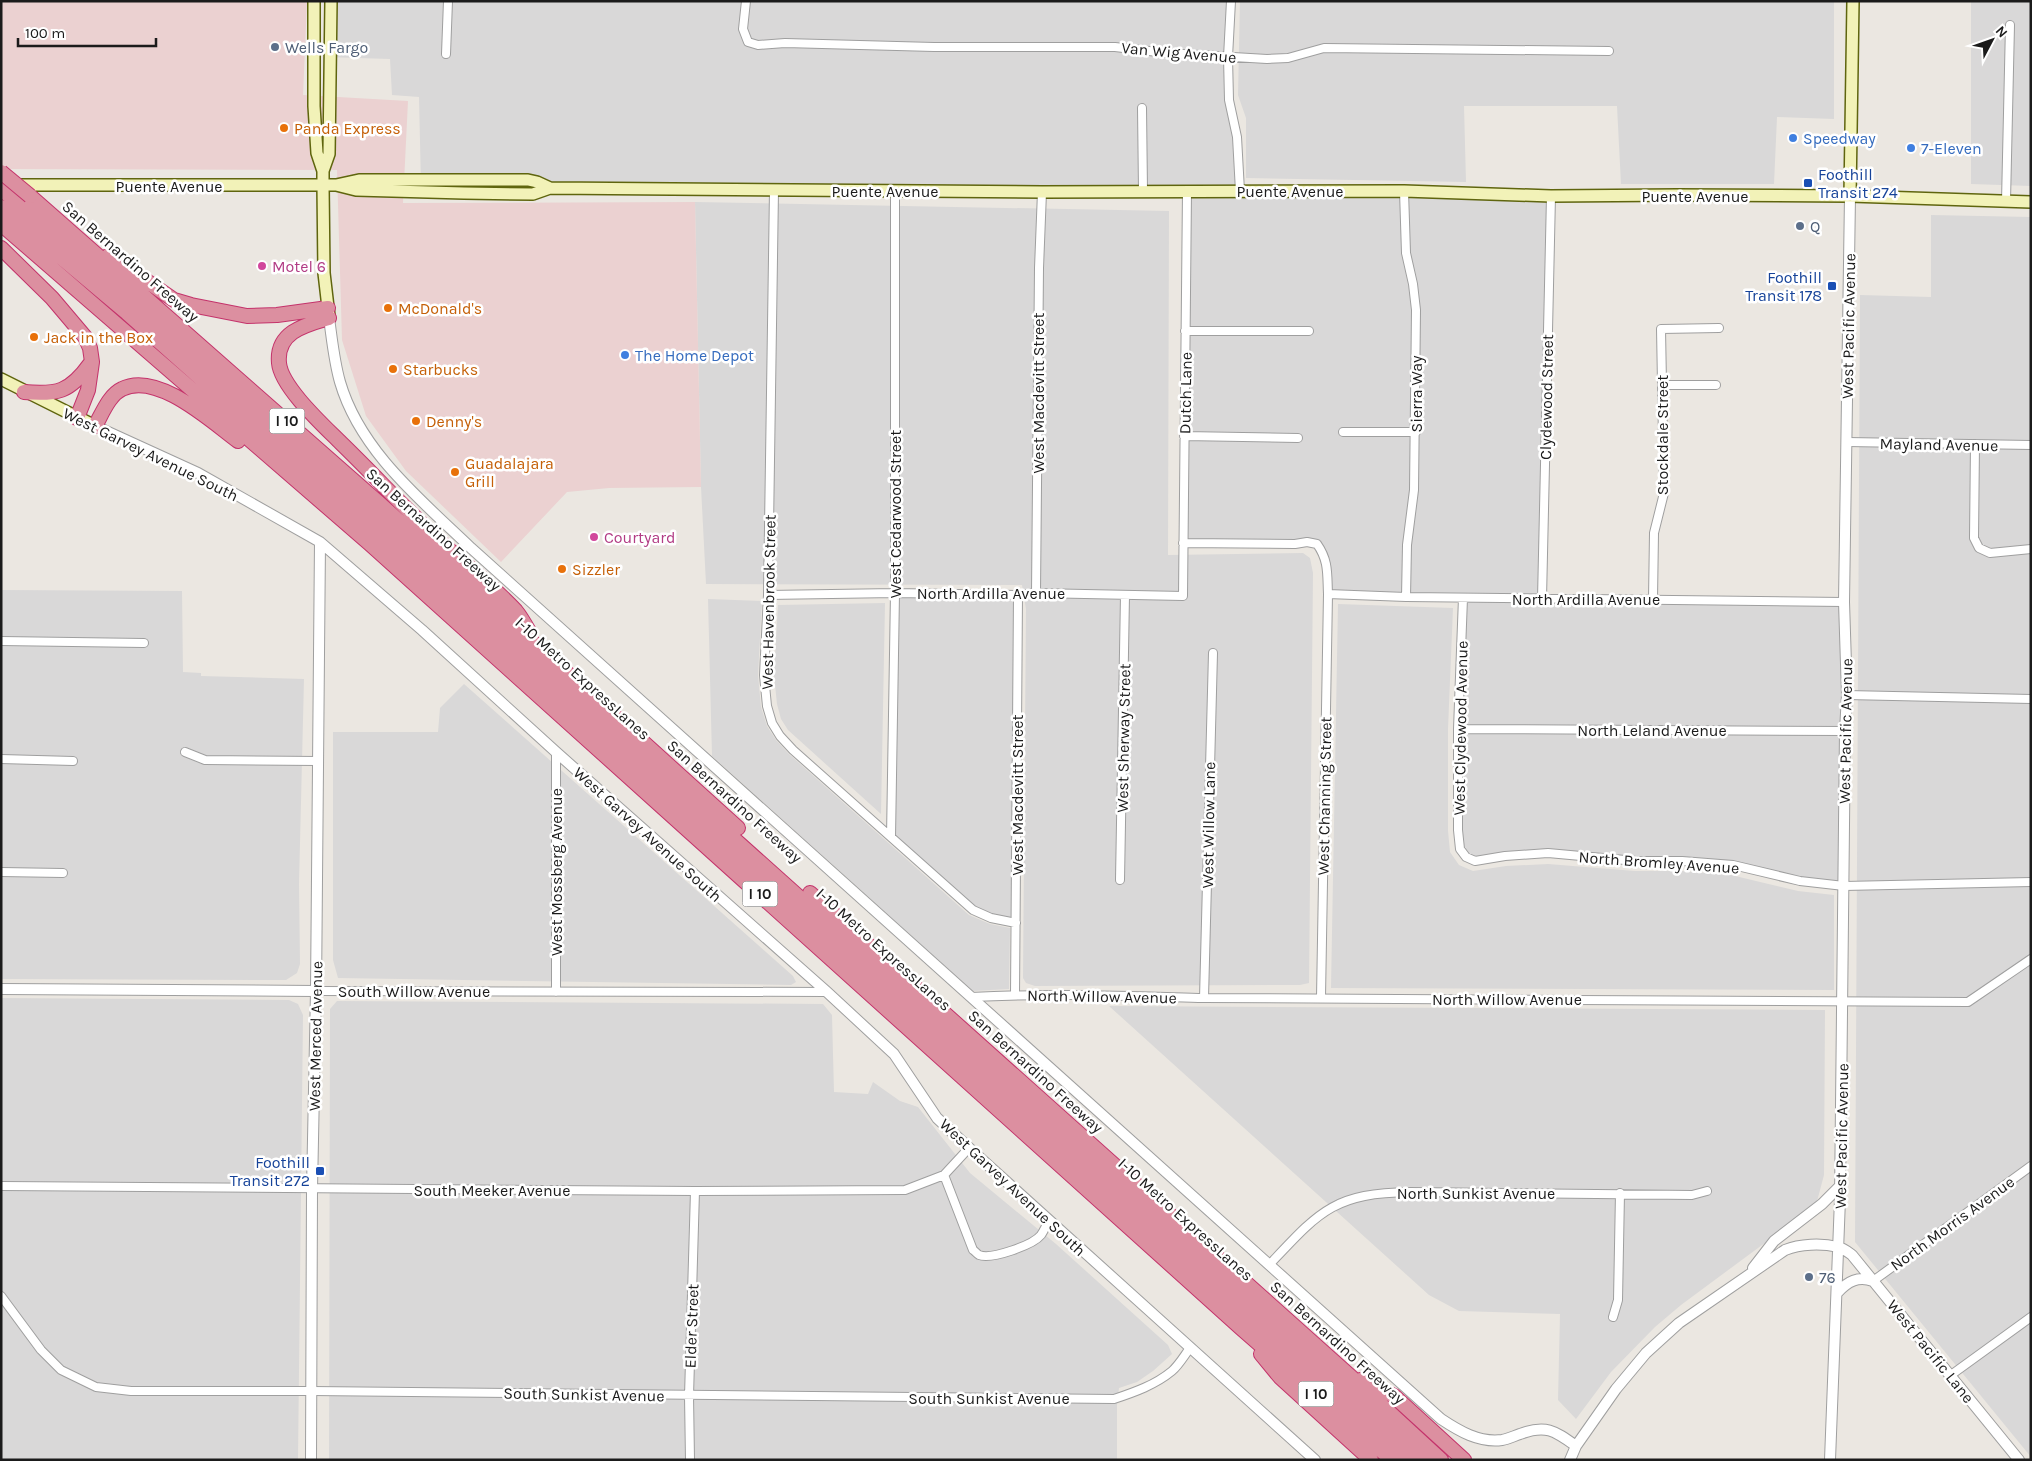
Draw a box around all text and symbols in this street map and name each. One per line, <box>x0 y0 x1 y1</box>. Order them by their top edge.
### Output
scale bar <box>18 15 155 47</box>
north arrow <box>1967 15 2017 65</box>
text: N <box>1992 22 2011 41</box>
text: 100 m <box>25 24 65 42</box>
place label: Wells Fargo <box>285 38 368 57</box>
street label: Van Wig Avenue <box>1121 38 1237 67</box>
marker: Wells Fargo <box>269 41 281 53</box>
place label: Panda Express <box>294 119 401 138</box>
marker: Panda Express <box>278 122 290 134</box>
place label: Speedway <box>1803 129 1876 148</box>
marker: Speedway <box>1787 132 1799 144</box>
place label: 7-Eleven <box>1921 139 1982 158</box>
marker: 7-Eleven <box>1905 142 1917 154</box>
place label: Foothill Transit 274 <box>1818 165 1898 202</box>
street label: Puente Avenue <box>115 177 223 196</box>
marker: Foothill Transit 274 <box>1802 177 1814 189</box>
street label: Puente Avenue <box>831 182 939 201</box>
street label: Puente Avenue <box>1236 182 1344 201</box>
street label: Puente Avenue <box>1641 187 1749 206</box>
street label: San Bernardino Freeway <box>58 197 203 326</box>
place label: Q <box>1810 217 1820 236</box>
marker: Q <box>1794 220 1806 232</box>
street label: West Pacific Avenue <box>1838 253 1859 399</box>
place label: Motel 6 <box>272 257 326 276</box>
marker: Motel 6 <box>256 260 268 272</box>
place label: Foothill Transit 178 <box>1745 268 1822 305</box>
marker: Foothill Transit 178 <box>1826 280 1838 292</box>
place label: McDonald's <box>398 299 482 318</box>
marker: McDonald's <box>382 302 394 314</box>
street label: West Macdevitt Street <box>1029 312 1048 474</box>
place label: Jack in the Box <box>44 328 153 347</box>
marker: Jack in the Box <box>28 331 40 343</box>
street label: Clydewood Street <box>1536 334 1557 460</box>
place label: The Home Depot <box>635 346 754 365</box>
marker: The Home Depot <box>619 349 631 361</box>
street label: Dutch Lane <box>1175 352 1196 434</box>
street label: Sierra Way <box>1407 355 1426 432</box>
place label: Starbucks <box>403 360 478 379</box>
marker: Starbucks <box>387 363 399 375</box>
street label: Stockdale Street <box>1653 375 1672 495</box>
street label: West Garvey Avenue South <box>60 404 242 505</box>
road number: I 10 <box>270 408 304 434</box>
place label: Denny's <box>426 412 482 431</box>
marker: Denny's <box>410 415 422 427</box>
street label: West Cedarwood Street <box>886 430 905 598</box>
street label: Mayland Avenue <box>1879 434 1998 455</box>
place label: Guadalajara Grill <box>465 454 554 491</box>
street label: San Bernardino Freeway <box>362 464 505 595</box>
marker: Guadalajara Grill <box>449 466 461 478</box>
street label: West Havenbrook Street <box>757 514 780 690</box>
place label: Courtyard <box>604 528 676 547</box>
marker: Courtyard <box>588 531 600 543</box>
place label: Sizzler <box>572 560 620 579</box>
marker: Sizzler <box>556 563 568 575</box>
street label: North Ardilla Avenue <box>917 584 1065 603</box>
street label: North Ardilla Avenue <box>1512 590 1660 609</box>
street label: I-10 Metro ExpressLanes <box>511 613 654 744</box>
street label: West Clydewood Avenue <box>1449 641 1472 816</box>
street label: West Pacific Avenue <box>1835 658 1856 804</box>
street label: West Sherway Street <box>1113 663 1134 813</box>
street label: West Macdevitt Street <box>1008 714 1027 876</box>
street label: West Channing Street <box>1314 716 1335 876</box>
street label: North Leland Avenue <box>1577 721 1727 740</box>
street label: San Bernardino Freeway <box>663 736 806 867</box>
street label: West Willow Lane <box>1198 762 1219 888</box>
street label: West Garvey Avenue South <box>570 763 726 906</box>
street label: West Mossberg Avenue <box>547 788 566 956</box>
street label: North Bromley Avenue <box>1578 847 1740 878</box>
road number: I 10 <box>742 882 778 906</box>
street label: I-10 Metro ExpressLanes <box>812 884 955 1015</box>
street label: West Merced Avenue <box>305 961 326 1111</box>
street label: South Willow Avenue <box>338 982 490 1001</box>
street label: North Willow Avenue <box>1027 986 1177 1007</box>
street label: North Willow Avenue <box>1432 990 1582 1009</box>
street label: San Bernardino Freeway <box>964 1006 1107 1137</box>
street label: West Pacific Avenue <box>1831 1063 1852 1209</box>
street label: West Garvey Avenue South <box>936 1115 1090 1260</box>
place label: Foothill Transit 272 <box>230 1153 310 1190</box>
street label: I-10 Metro ExpressLanes <box>1114 1154 1257 1285</box>
marker: Foothill Transit 272 <box>314 1165 326 1177</box>
street label: North Morris Avenue <box>1887 1172 2018 1275</box>
street label: South Meeker Avenue <box>413 1181 571 1200</box>
street label: North Sunkist Avenue <box>1397 1184 1555 1203</box>
place label: 76 <box>1819 1268 1836 1287</box>
marker: 76 <box>1803 1271 1815 1283</box>
street label: San Bernardino Freeway <box>1266 1277 1409 1408</box>
street label: Elder Street <box>681 1283 702 1369</box>
street label: West Pacific Lane <box>1883 1296 1978 1407</box>
road number: I 10 <box>1298 1382 1334 1406</box>
street label: South Sunkist Avenue <box>503 1384 665 1405</box>
street label: South Sunkist Avenue <box>908 1389 1070 1408</box>

